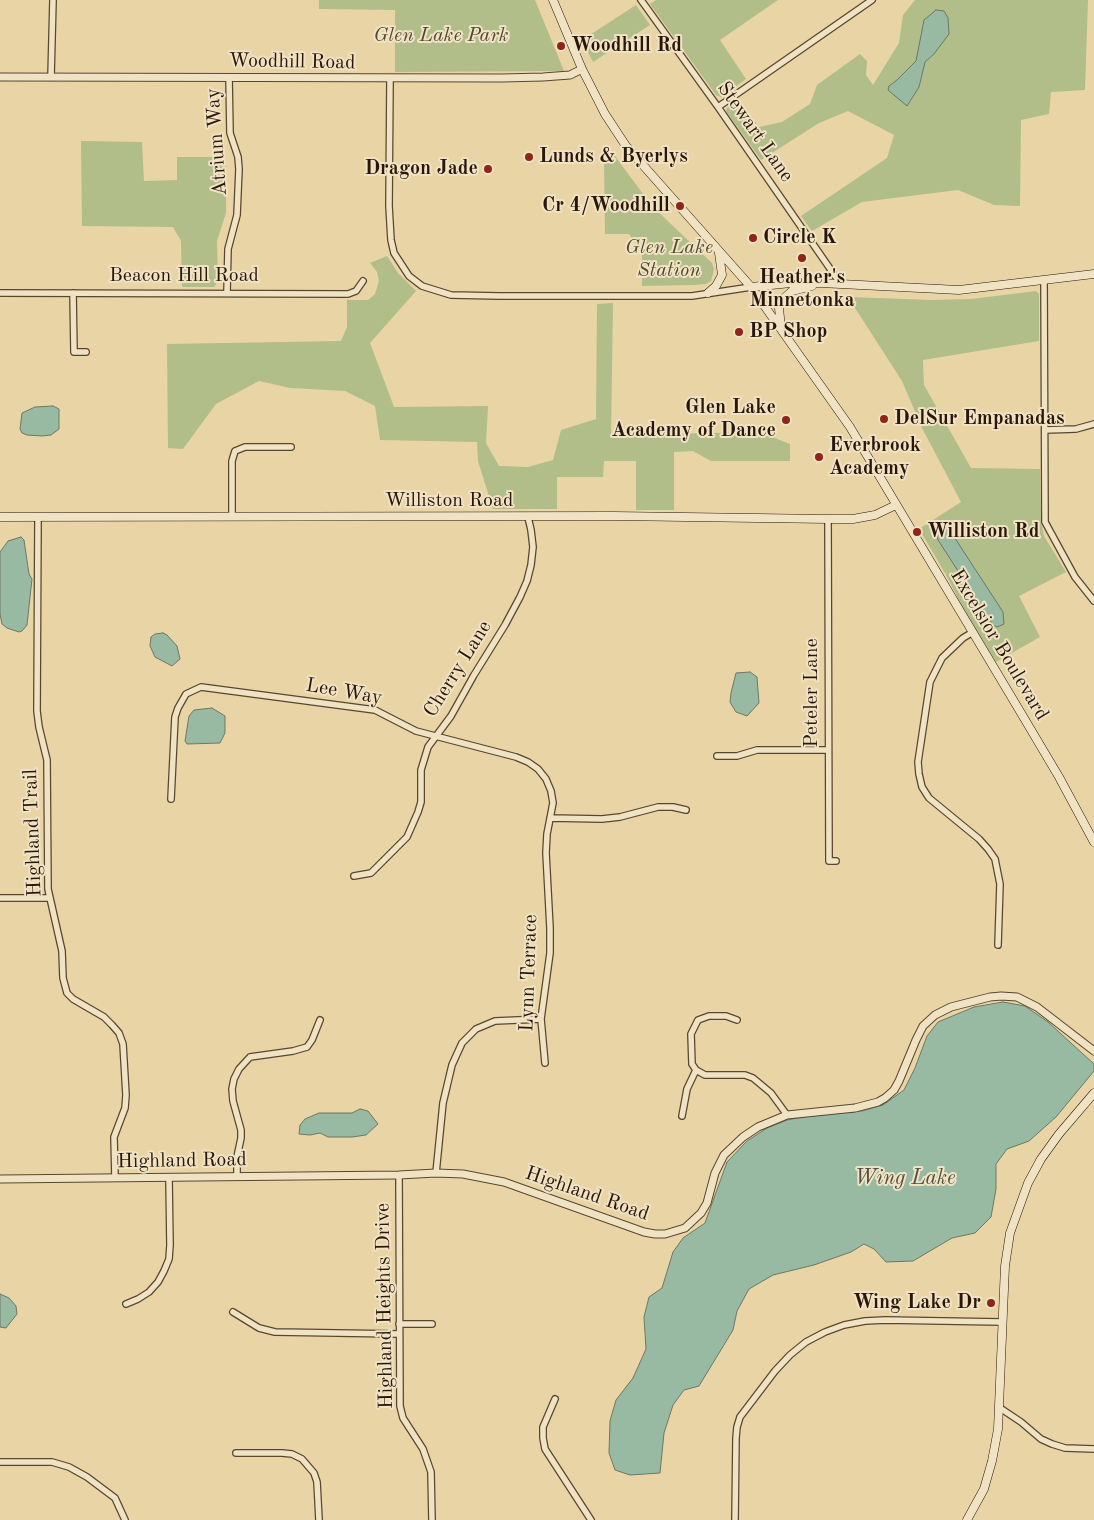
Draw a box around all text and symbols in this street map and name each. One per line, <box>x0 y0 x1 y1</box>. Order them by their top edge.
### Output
park label: Glen Lake Park <box>373 24 509 48</box>
place label: Woodhill Rd <box>571 34 682 58</box>
marker: Woodhill Rd <box>555 40 567 52</box>
street label: Woodhill Road <box>228 49 356 75</box>
street label: Stewart Lane <box>711 77 799 187</box>
street label: Atrium Way <box>201 87 233 197</box>
place label: Lunds & Byerlys <box>539 145 688 169</box>
marker: Lunds & Byerlys <box>523 151 535 163</box>
place label: Dragon Jade <box>364 157 478 181</box>
marker: Dragon Jade <box>482 163 494 175</box>
place label: Cr 4/Woodhill <box>542 194 670 218</box>
marker: Cr 4/Woodhill <box>674 200 686 212</box>
place label: Circle K <box>763 226 837 250</box>
marker: Circle K <box>747 232 759 244</box>
park label: Glen Lake Station <box>625 236 713 283</box>
marker: Heather's Minnetonka <box>796 252 808 264</box>
street label: Beacon Hill Road <box>109 264 259 288</box>
place label: Heather's Minnetonka <box>749 266 855 313</box>
place label: BP Shop <box>749 320 827 344</box>
marker: BP Shop <box>733 326 745 338</box>
place label: Glen Lake Academy of Dance <box>611 396 776 443</box>
place label: DelSur Empanadas <box>894 407 1065 431</box>
marker: DelSur Empanadas <box>878 413 890 425</box>
marker: Glen Lake Academy of Dance <box>780 414 792 426</box>
place label: Everbrook Academy <box>829 434 921 481</box>
marker: Everbrook Academy <box>813 451 825 463</box>
street label: Williston Road <box>385 489 513 513</box>
place label: Williston Rd <box>927 520 1039 544</box>
marker: Williston Rd <box>911 526 923 538</box>
street label: Excelsior Boulevard <box>944 565 1054 725</box>
street label: Cherry Lane <box>419 616 497 722</box>
street label: Peteler Lane <box>800 638 824 748</box>
street label: Lee Way <box>304 673 384 711</box>
street label: Highland Trail <box>19 769 47 897</box>
street label: Lynn Terrace <box>515 914 543 1032</box>
street label: Highland Road <box>117 1148 247 1174</box>
street label: Highland Road <box>522 1162 652 1226</box>
water label: Wing Lake <box>854 1165 956 1191</box>
street label: Highland Heights Drive <box>371 1203 399 1409</box>
place label: Wing Lake Dr <box>853 1291 981 1315</box>
marker: Wing Lake Dr <box>985 1297 997 1309</box>

